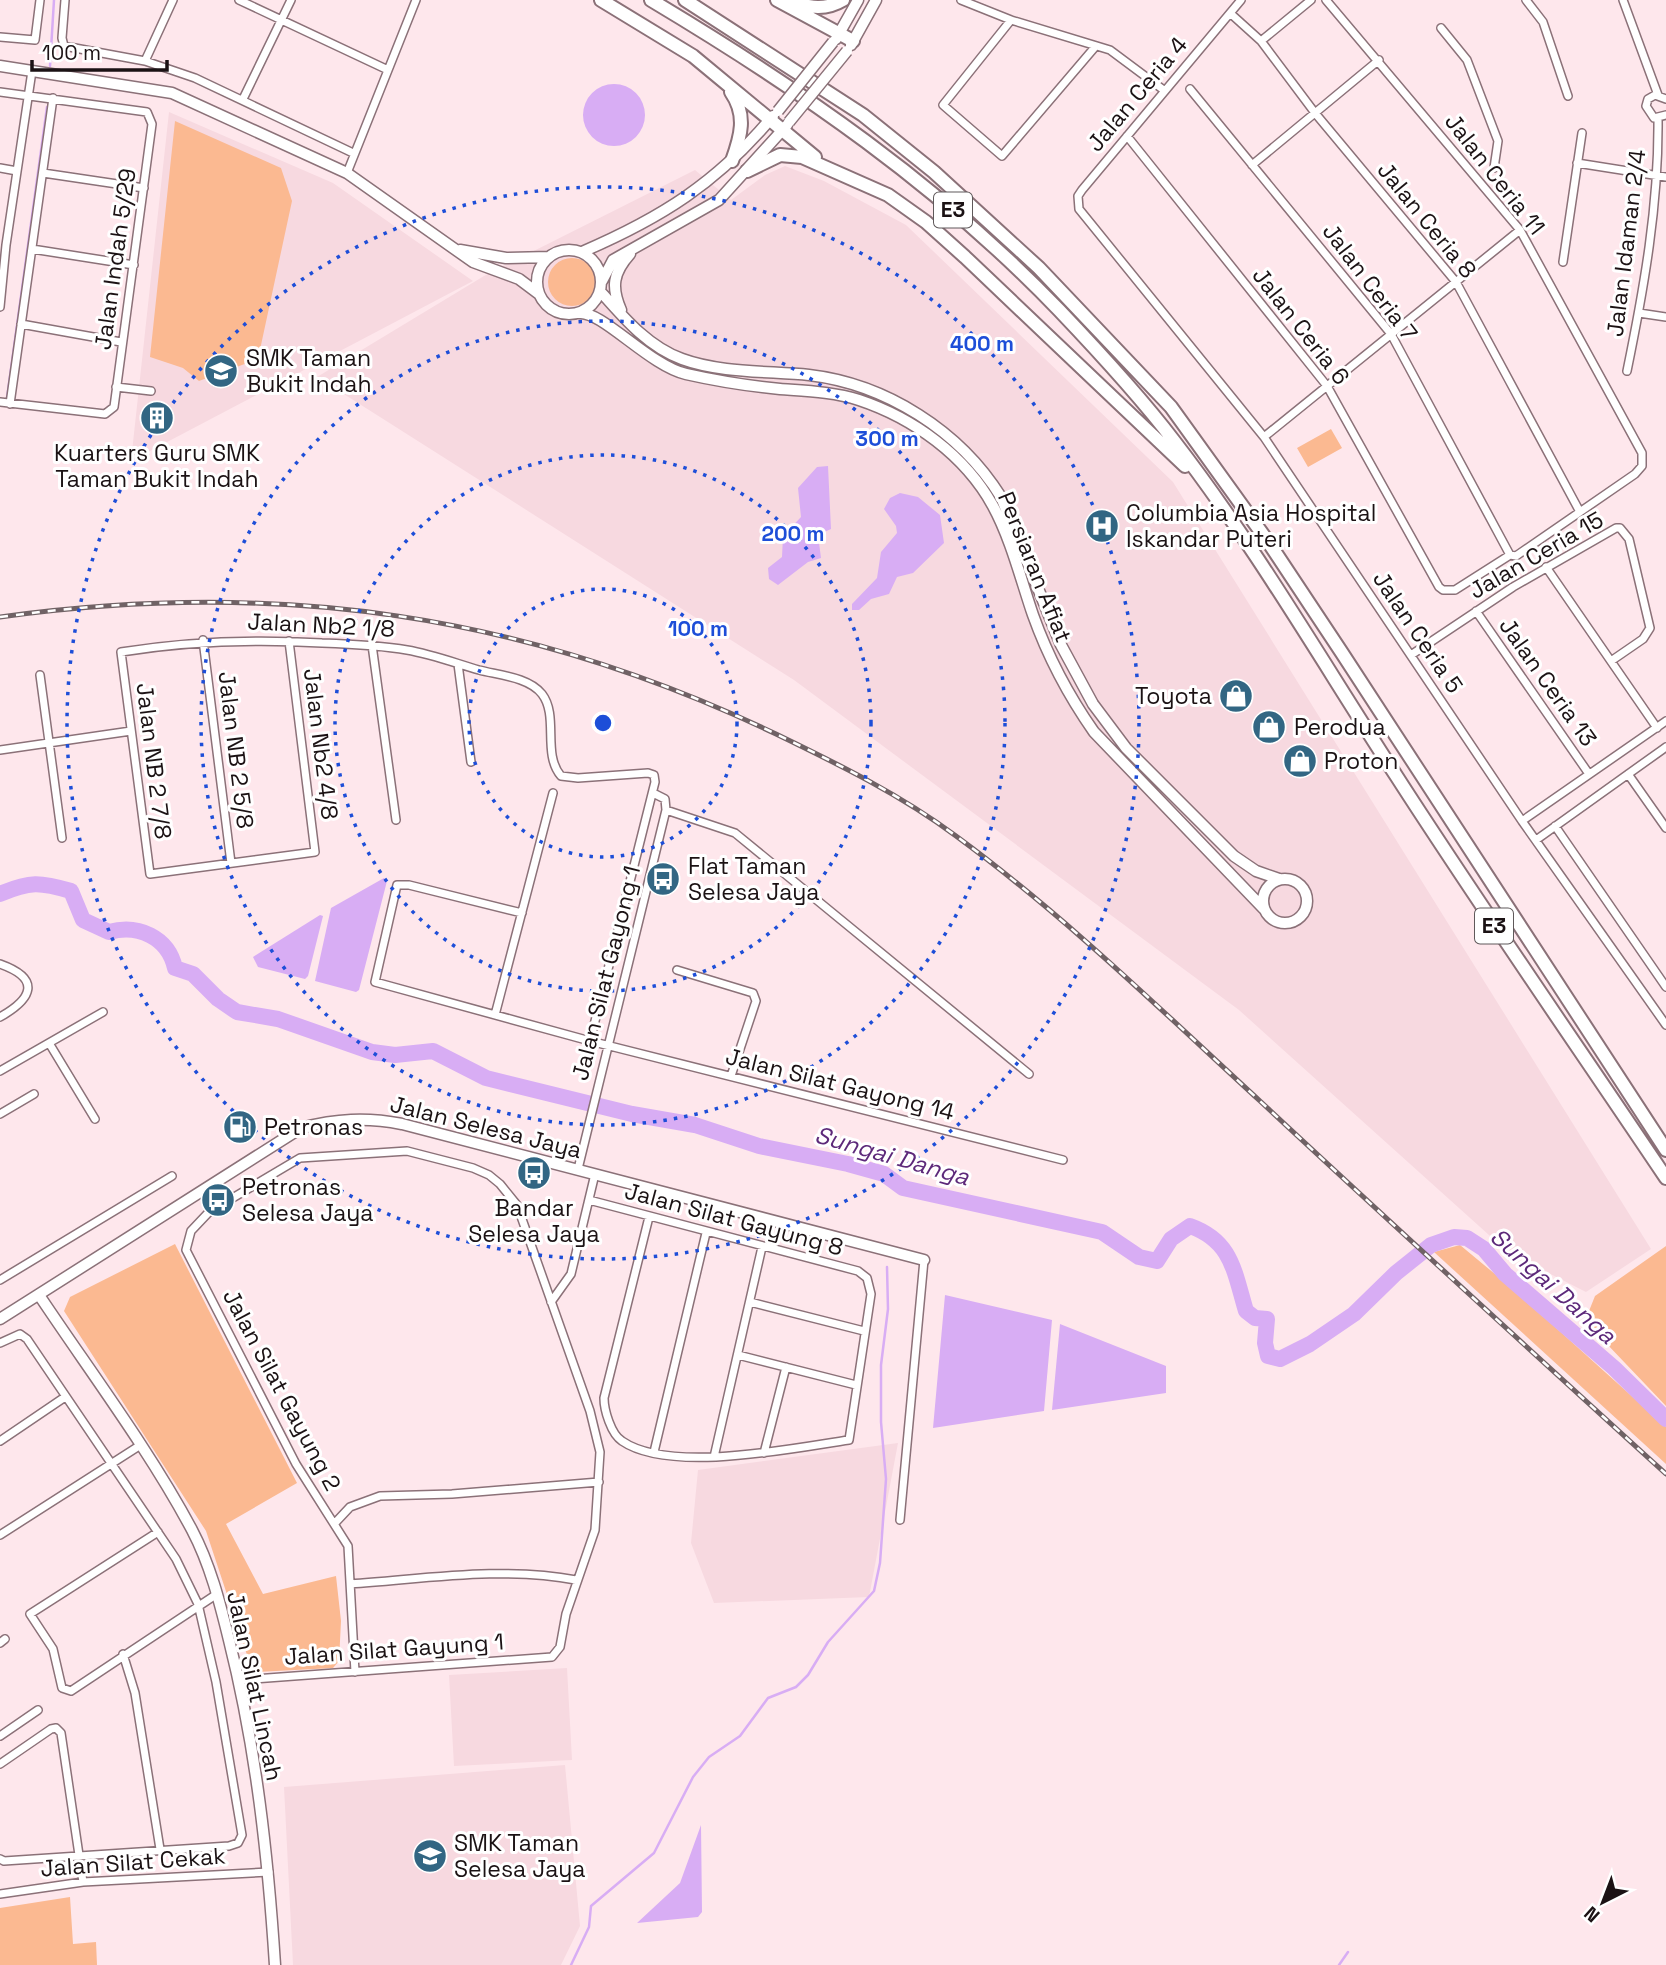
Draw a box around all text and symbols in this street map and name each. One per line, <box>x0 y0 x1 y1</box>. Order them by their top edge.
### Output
scale bar <box>32 28 166 72</box>
street label: Jalan Ceria 4 <box>1080 30 1194 158</box>
text: 100 m <box>42 39 101 66</box>
street label: Jalan Ceria 11 <box>1438 107 1552 241</box>
street label: Jalan Idaman 2/4 <box>1600 148 1652 338</box>
street label: Jalan Ceria 8 <box>1371 156 1483 284</box>
street label: Jalan Indah 5/29 <box>87 166 143 352</box>
road number: E3 <box>934 192 972 228</box>
street label: Jalan Ceria 7 <box>1316 217 1424 347</box>
street label: Jalan Ceria 6 <box>1246 261 1356 391</box>
text: 400 m <box>950 330 1014 357</box>
place label: SMK Taman Bukit Indah <box>246 343 372 399</box>
school or university icon: SMK Taman Bukit Indah <box>202 352 240 390</box>
building icon: Kuarters Guru SMK Taman Bukit Indah <box>138 399 176 437</box>
text: 300 m <box>855 425 919 452</box>
place label: Kuarters Guru SMK Taman Bukit Indah <box>54 438 260 494</box>
street label: Persiaran Afiat <box>991 487 1079 647</box>
place label: Columbia Asia Hospital Iskandar Puteri <box>1126 498 1376 554</box>
street label: Jalan Ceria 15 <box>1463 504 1609 606</box>
hospital icon: Columbia Asia Hospital Iskandar Puteri <box>1083 507 1121 545</box>
text: 200 m <box>762 520 824 547</box>
street label: Jalan Ceria 5 <box>1366 565 1470 699</box>
street label: Jalan Nb2 1/8 <box>247 606 395 644</box>
street label: Jalan Ceria 13 <box>1493 612 1603 752</box>
text: 100 m <box>668 615 728 642</box>
street label: Jalan Nb2 4/8 <box>297 667 345 821</box>
street label: Jalan NB 2 5/8 <box>211 670 261 830</box>
shop icon: Toyota <box>1217 677 1255 715</box>
street label: Jalan NB 2 7/8 <box>130 681 178 841</box>
place label: Toyota <box>1135 681 1212 711</box>
shop icon: Perodua <box>1250 708 1288 746</box>
centre of rings <box>591 711 615 735</box>
place label: Perodua <box>1294 712 1386 742</box>
shop icon: Proton <box>1281 742 1319 780</box>
place label: Proton <box>1324 746 1398 776</box>
place label: Flat Taman Selesa Jaya <box>688 851 819 907</box>
bus stop icon: Flat Taman Selesa Jaya <box>644 860 682 898</box>
street label: Jalan Silat Gayong 1 <box>565 862 647 1084</box>
road number: E3 <box>1475 908 1513 944</box>
street label: Jalan Silat Gayong 14 <box>723 1041 957 1127</box>
street label: Jalan Selesa Jaya <box>387 1089 585 1165</box>
fuel station icon: Petronas <box>221 1108 259 1146</box>
place label: Petronas <box>264 1112 363 1142</box>
water label: Sungai Danga <box>811 1119 973 1192</box>
bus stop icon: Bandar Selesa Jaya <box>515 1154 553 1192</box>
place label: Petronas Selesa Jaya <box>242 1172 373 1228</box>
street label: Jalan Silat Gayung 8 <box>622 1175 846 1263</box>
bus stop icon: Petronas Selesa Jaya <box>199 1181 237 1219</box>
place label: Bandar Selesa Jaya <box>468 1193 600 1249</box>
water label: Sungai Danga <box>1484 1221 1623 1350</box>
street label: Jalan Silat Gayung 2 <box>216 1284 348 1496</box>
street label: Jalan Silat Lincah <box>220 1589 290 1783</box>
street label: Jalan Silat Gayung 1 <box>283 1626 505 1672</box>
place label: SMK Taman Selesa Jaya <box>454 1828 585 1884</box>
school or university icon: SMK Taman Selesa Jaya <box>411 1837 449 1875</box>
street label: Jalan Silat Cekak <box>39 1841 227 1883</box>
north arrow <box>1568 1867 1638 1937</box>
text: N <box>1579 1901 1605 1928</box>

